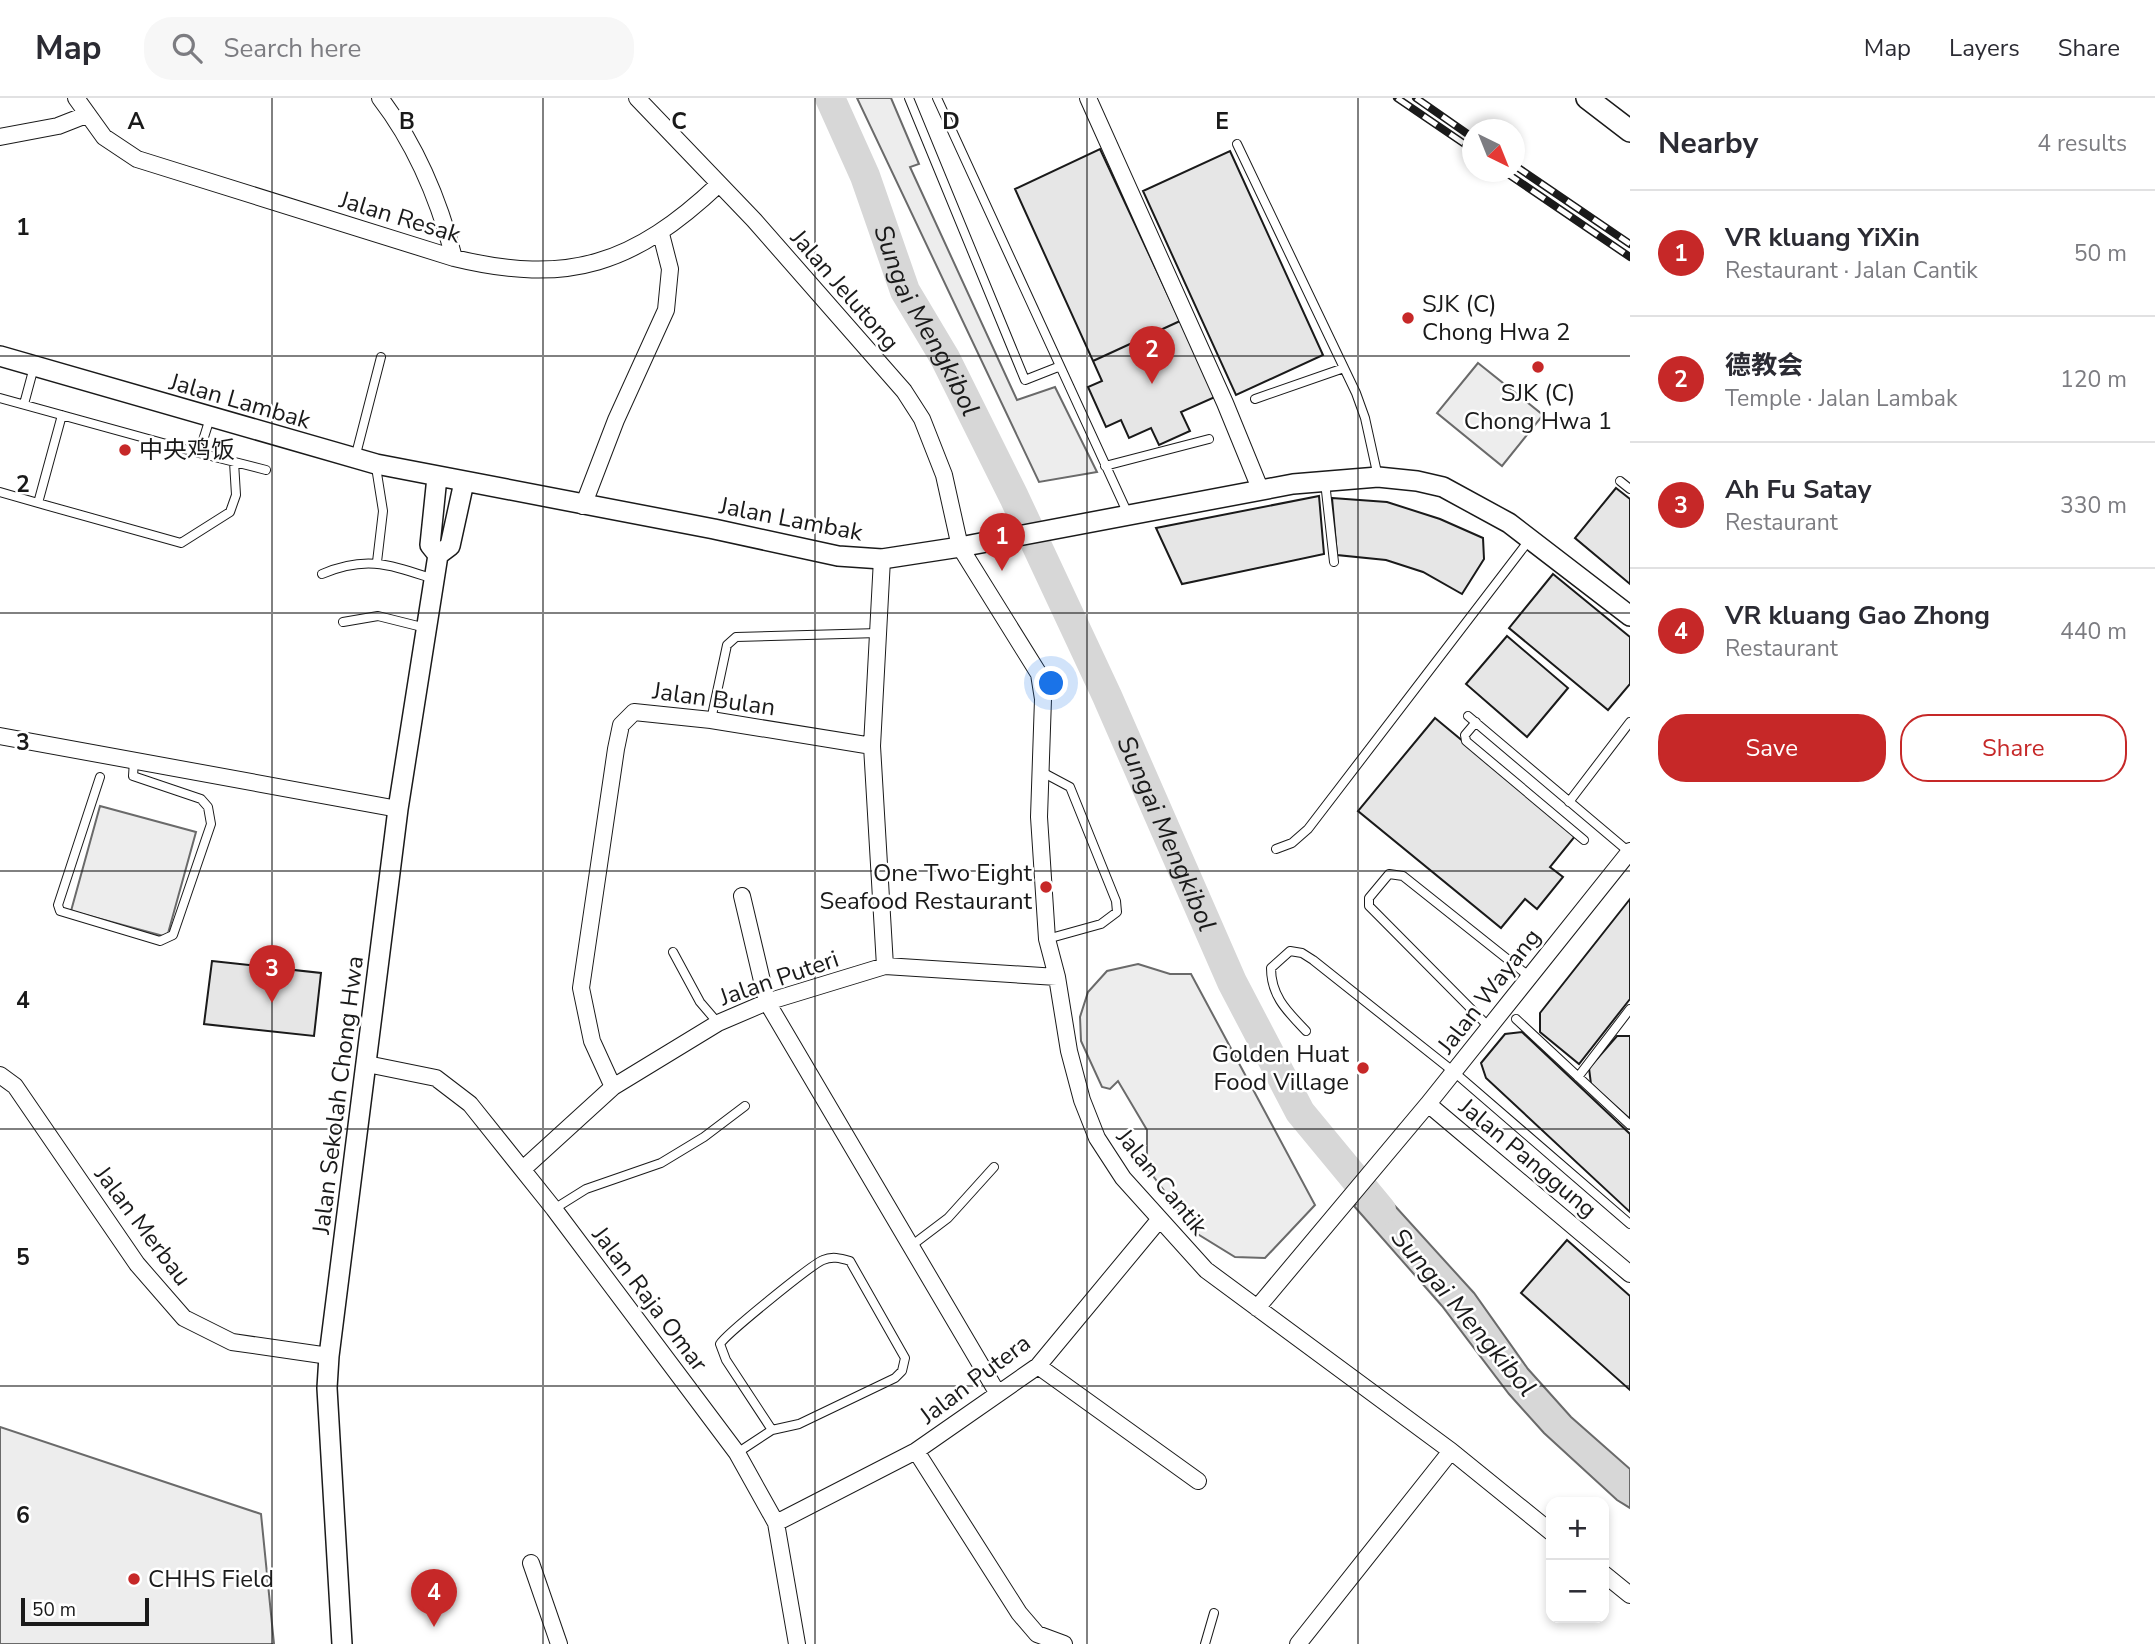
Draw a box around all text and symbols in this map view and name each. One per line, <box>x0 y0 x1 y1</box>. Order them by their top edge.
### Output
search box <box>144 17 634 80</box>
text: Map <box>35 26 102 71</box>
icon: search <box>168 29 206 67</box>
text: Search here <box>224 31 361 66</box>
text: Map <box>1864 32 1911 64</box>
text: Layers <box>1949 32 2020 64</box>
text: Share <box>2058 32 2120 64</box>
text: A <box>127 106 145 137</box>
text: B <box>399 106 415 137</box>
text: C <box>671 106 687 137</box>
text: D <box>942 106 960 137</box>
text: E <box>1215 106 1229 137</box>
north arrow <box>1462 119 1525 182</box>
text: Nearby <box>1658 123 1758 164</box>
text: 4 results <box>2037 128 2127 159</box>
street label: Jalan Resak <box>335 183 465 251</box>
text: 1 <box>16 212 30 243</box>
water label: Sungai Mengkibol <box>865 220 988 422</box>
text: VR kluang YiXin <box>1725 220 1920 255</box>
street label: Jalan Jelutong <box>783 222 906 357</box>
text: 1 <box>1674 238 1688 269</box>
text: 50 m <box>2074 238 2127 269</box>
text: Restaurant · Jalan Cantik <box>1725 255 1978 286</box>
place label: SJK (C) Chong Hwa 2 <box>1422 288 1571 348</box>
marker: SJK (C) Chong Hwa 2 <box>1400 310 1416 326</box>
pin: 2 <box>1129 326 1175 384</box>
text: 德教会 <box>1725 348 1803 383</box>
marker: SJK (C) Chong Hwa 1 <box>1530 359 1546 375</box>
text: 2 <box>1674 364 1688 395</box>
text: 120 m <box>2060 364 2127 395</box>
street label: Jalan Lambak <box>165 365 315 437</box>
place label: SJK (C) Chong Hwa 1 <box>1464 377 1612 437</box>
text: Temple · Jalan Lambak <box>1725 383 1958 414</box>
place label: 中央鸡饭 <box>139 434 235 466</box>
marker: 中央鸡饭 <box>117 442 133 458</box>
text: 2 <box>16 469 30 500</box>
text: Ah Fu Satay <box>1725 472 1871 507</box>
street label: Jalan Lambak <box>716 489 866 549</box>
text: 3 <box>1674 490 1688 521</box>
text: 330 m <box>2060 490 2127 521</box>
text: Restaurant <box>1725 507 1838 538</box>
pin: 1 <box>979 513 1025 571</box>
text: VR kluang Gao Zhong <box>1725 598 1990 633</box>
text: 4 <box>1674 616 1688 647</box>
text: 440 m <box>2060 616 2127 647</box>
text: Restaurant <box>1725 633 1838 664</box>
your location <box>1034 666 1068 700</box>
street label: Jalan Bulan <box>650 674 777 723</box>
button: Save <box>1658 714 1886 782</box>
button: Share <box>1900 714 2127 782</box>
text: 3 <box>16 727 30 758</box>
water label: Sungai Mengkibol <box>1109 730 1225 937</box>
place label: One Two Eight Seafood Restaurant <box>819 857 1033 917</box>
marker: One Two Eight Seafood Restaurant <box>1038 879 1054 895</box>
street label: Jalan Wayang <box>1430 922 1548 1061</box>
street label: Jalan Puteri <box>714 943 843 1014</box>
pin: 3 <box>249 945 295 1003</box>
street label: Jalan Sekolah Chong Hwa <box>305 954 371 1237</box>
text: 4 <box>16 985 30 1016</box>
place label: Golden Huat Food Village <box>1212 1038 1350 1098</box>
marker: Golden Huat Food Village <box>1355 1060 1371 1076</box>
street label: Jalan Panggung <box>1452 1090 1604 1225</box>
street label: Jalan Cantik <box>1109 1121 1215 1243</box>
street label: Jalan Merbau <box>87 1159 199 1292</box>
street label: Jalan Raja Omar <box>584 1219 715 1378</box>
water label: Sungai Mengkibol <box>1383 1221 1544 1404</box>
text: 5 <box>16 1242 30 1273</box>
street label: Jalan Putera <box>912 1327 1037 1432</box>
map controls <box>1546 1497 1609 1623</box>
button: + <box>1546 1497 1609 1560</box>
text: 6 <box>16 1500 30 1531</box>
button: − <box>1546 1560 1609 1623</box>
place label: CHHS Field <box>148 1563 274 1595</box>
pin: 4 <box>411 1569 457 1627</box>
marker: CHHS Field <box>126 1571 142 1587</box>
scale bar <box>21 1595 149 1627</box>
text: 50 m <box>32 1597 76 1623</box>

